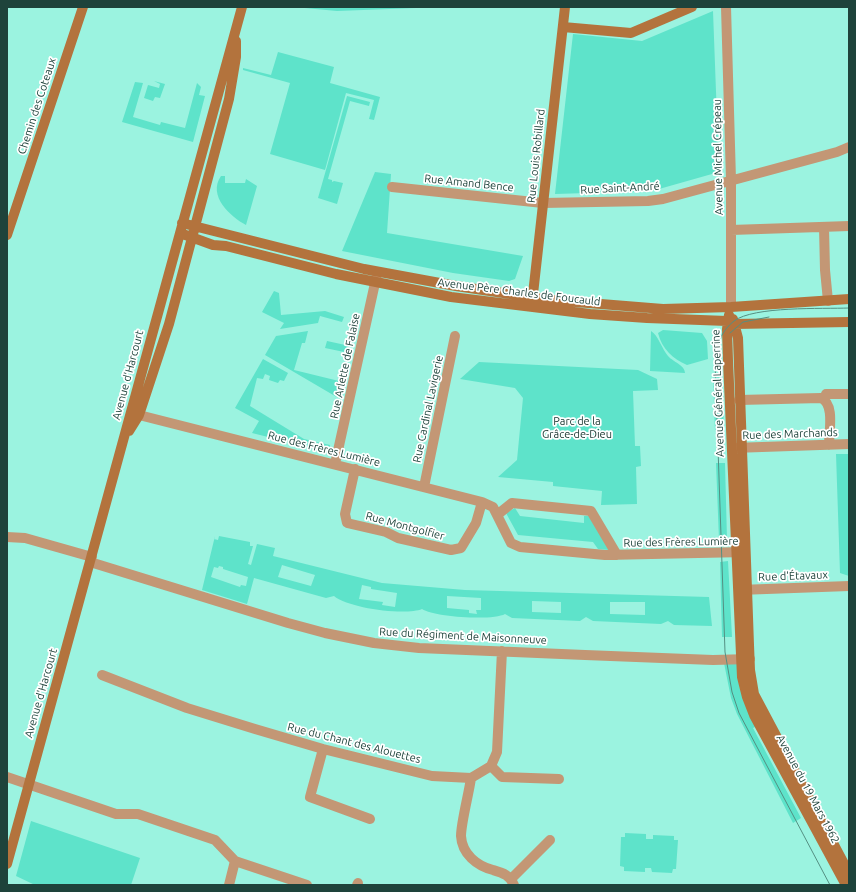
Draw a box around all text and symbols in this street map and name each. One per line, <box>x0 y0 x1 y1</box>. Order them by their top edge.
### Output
street label: Chemin des Coteaux <box>15 56 59 156</box>
street label: Avenue Michel Crépeau <box>710 99 726 215</box>
street label: Rue Louis Robillard <box>525 108 547 204</box>
street label: Rue Amand Bence <box>424 172 514 194</box>
street label: Rue Saint-André <box>580 179 660 197</box>
street label: Avenue Père Charles de Foucauld <box>437 275 601 309</box>
street label: Rue Arlette de Falaise <box>327 312 363 420</box>
street label: Avenue d'Harcourt <box>110 329 146 421</box>
street label: Avenue Général Laperrine <box>709 329 727 457</box>
street label: Rue Cardinal Lavigerie <box>410 354 446 464</box>
park label: Parc de la Grâce-de-Dieu <box>542 414 612 440</box>
street label: Rue des Marchands <box>742 426 838 442</box>
street label: Rue des Frères Lumière <box>267 429 381 469</box>
street label: Rue Montgolfier <box>364 509 446 543</box>
street label: Rue des Frères Lumière <box>623 534 739 550</box>
street label: Rue d'Étavaux <box>758 568 828 584</box>
street label: Rue du Régiment de Maisonneuve <box>379 625 547 647</box>
street label: Avenue d'Harcourt <box>22 647 60 739</box>
street label: Rue du Chant des Alouettes <box>286 720 422 766</box>
street label: Avenue du 19 Mars 1962 <box>774 732 842 846</box>

